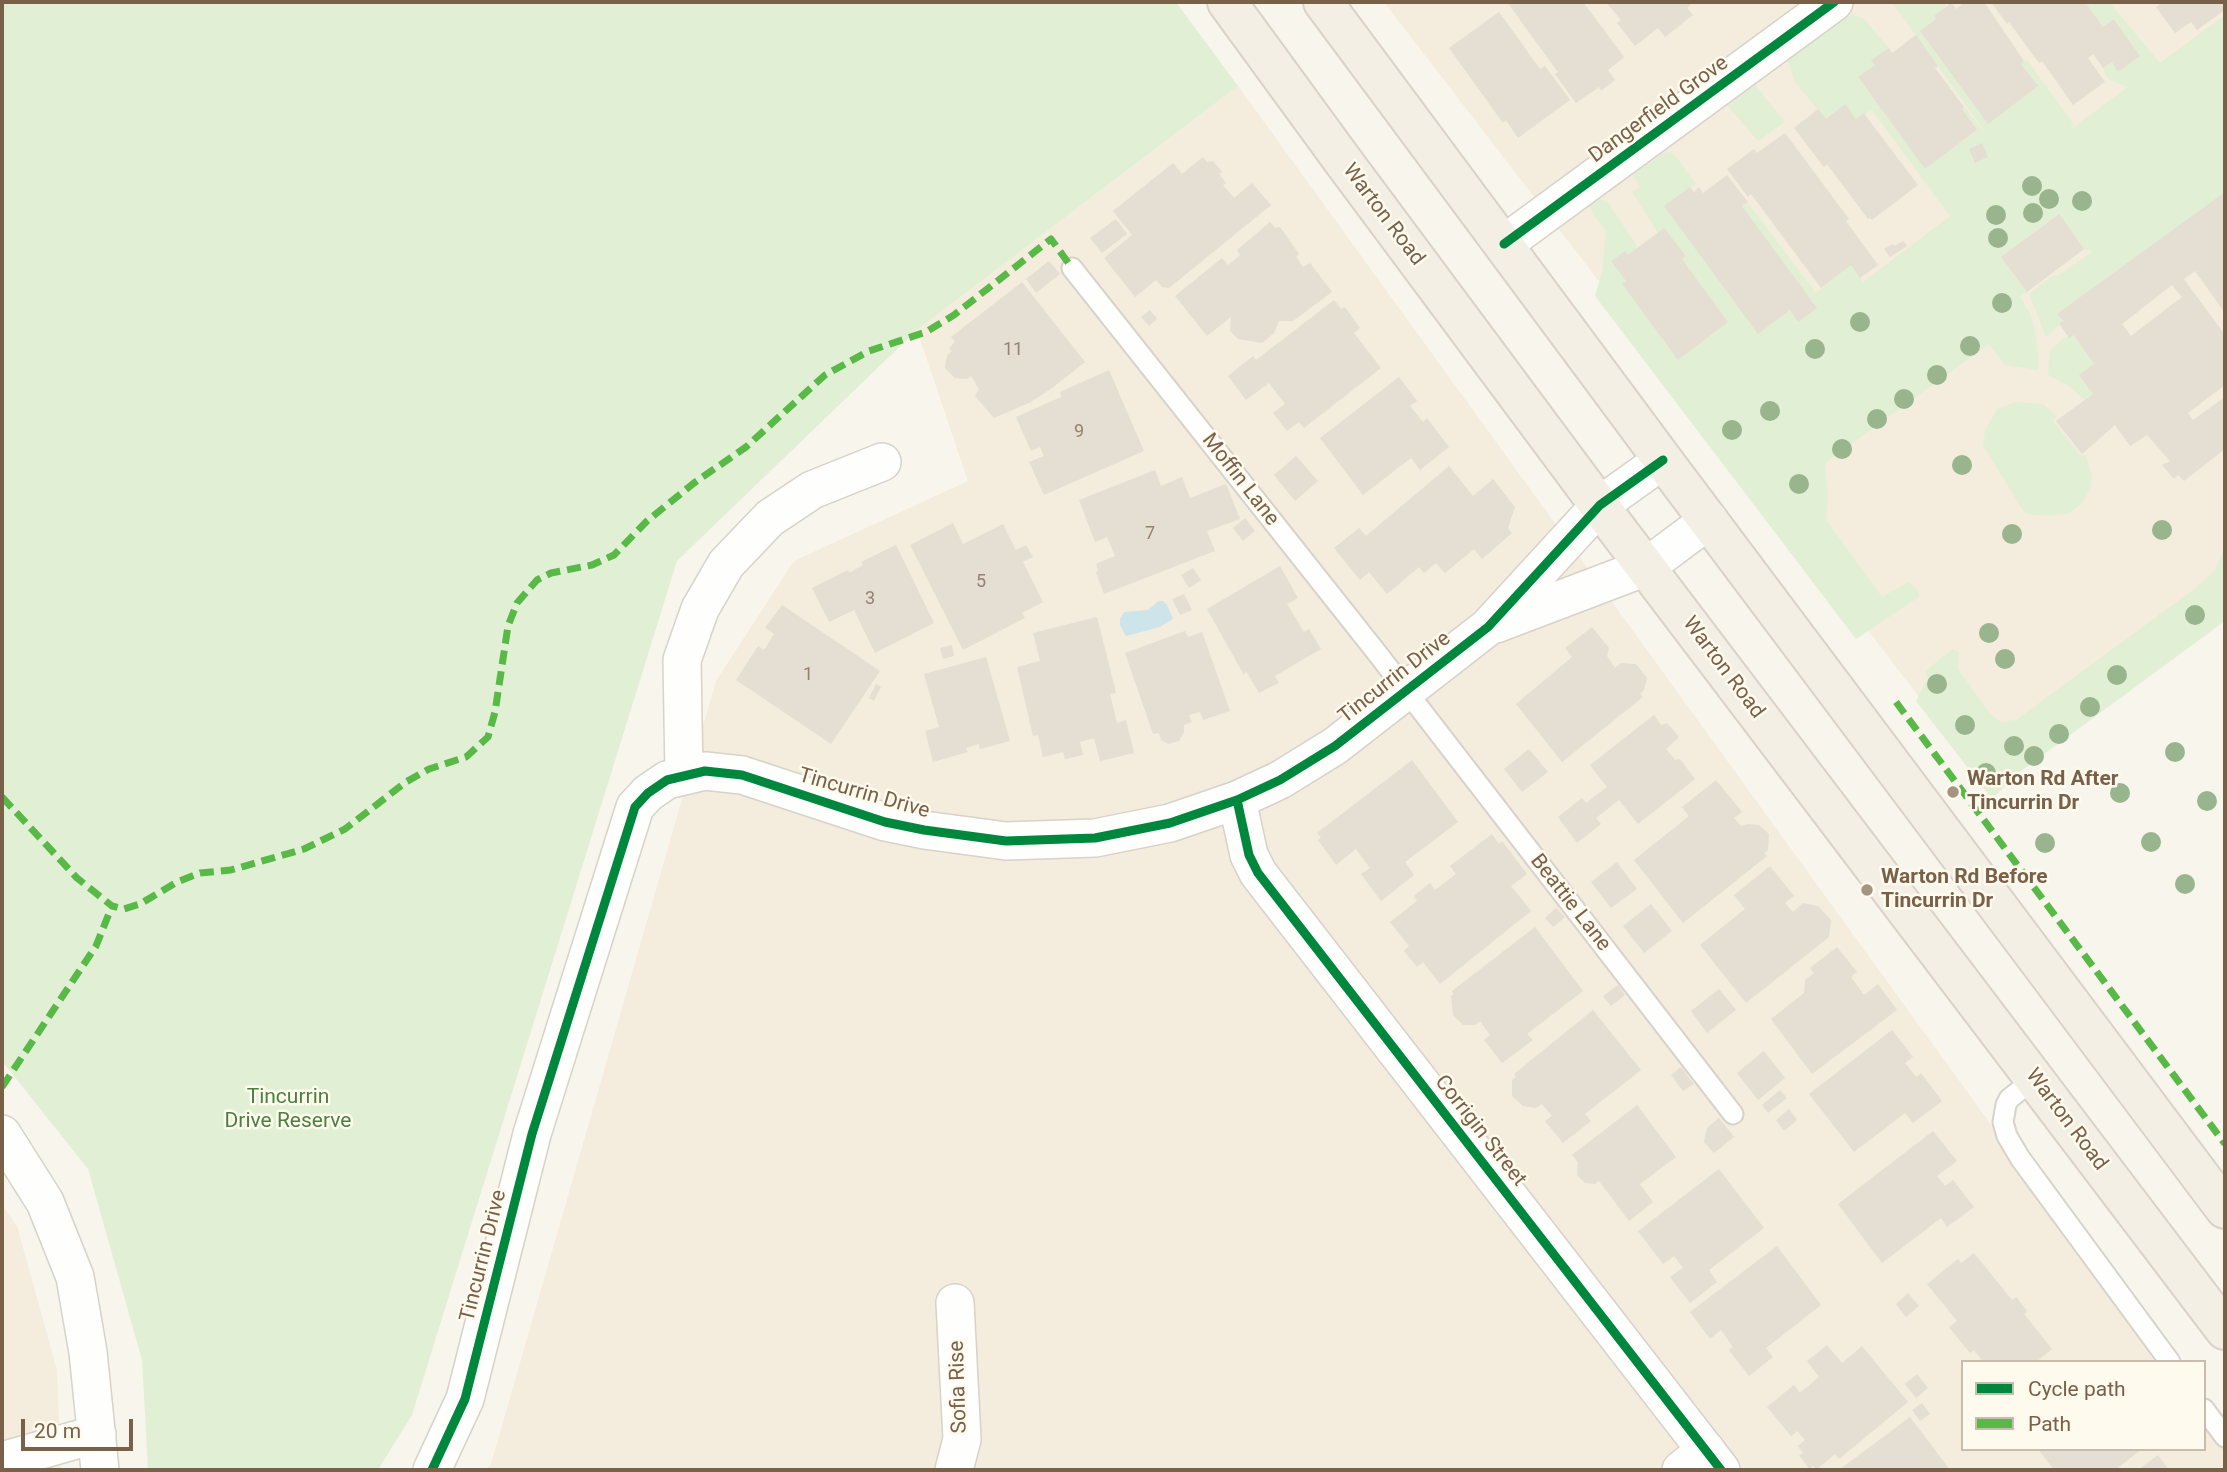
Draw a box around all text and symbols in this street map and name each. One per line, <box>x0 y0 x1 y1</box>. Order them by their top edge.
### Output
street label: Dangerfield Grove <box>1584 51 1734 169</box>
street label: Warton Road <box>1337 159 1429 271</box>
house number: 11 <box>1003 339 1023 361</box>
house number: 9 <box>1074 421 1084 443</box>
street label: Moffin Lane <box>1196 429 1284 531</box>
house number: 7 <box>1145 523 1155 545</box>
house number: 5 <box>976 571 986 593</box>
house number: 3 <box>865 588 875 610</box>
street label: Warton Road <box>1677 612 1769 724</box>
street label: Tincurrin Drive <box>1334 626 1456 730</box>
house number: 1 <box>803 664 813 686</box>
street label: Tincurrin Drive <box>796 763 932 825</box>
place label: Warton Rd After Tincurrin Dr <box>1967 767 2118 817</box>
marker: Warton Rd After Tincurrin Dr <box>1945 784 1961 800</box>
street label: Beattie Lane <box>1524 849 1616 957</box>
place label: Warton Rd Before Tincurrin Dr <box>1881 865 2048 915</box>
marker: Warton Rd Before Tincurrin Dr <box>1859 882 1875 898</box>
street label: Warton Road <box>2020 1064 2112 1176</box>
street label: Corrigin Street <box>1429 1070 1531 1192</box>
park label: Tincurrin Drive Reserve <box>225 1085 351 1135</box>
street label: Tincurrin Drive <box>455 1187 513 1325</box>
street label: Sofia Rise <box>945 1340 973 1434</box>
legend <box>1961 1360 2206 1451</box>
text: Cycle path <box>2028 1377 2126 1401</box>
scale bar <box>24 1406 136 1450</box>
text: Path <box>2028 1412 2071 1436</box>
text: 20 m <box>34 1419 81 1443</box>

